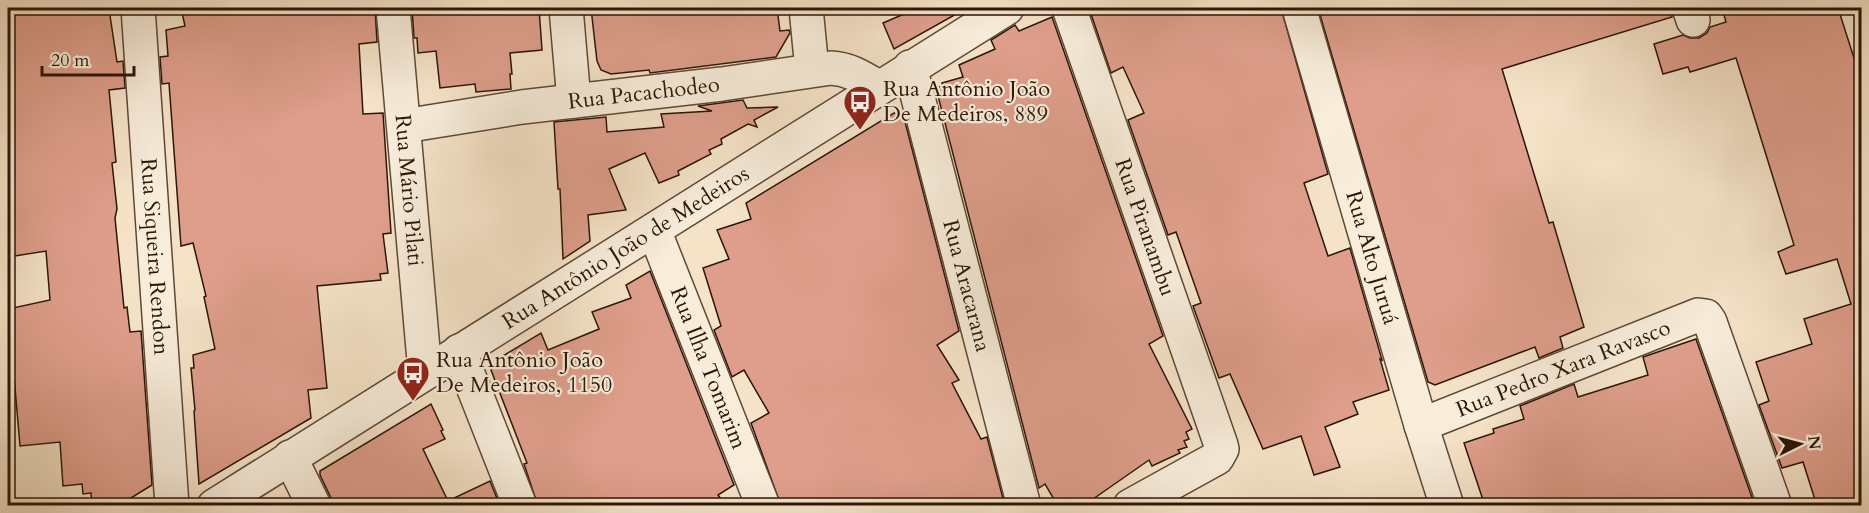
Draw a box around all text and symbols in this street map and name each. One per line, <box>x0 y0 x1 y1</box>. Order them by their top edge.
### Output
scale bar <box>42 39 134 77</box>
text: 20 m <box>51 48 90 73</box>
street label: Rua Pacachodeo <box>566 69 721 117</box>
place label: Rua Antônio João De Medeiros, 889 <box>883 74 1050 129</box>
bus stop icon: Rua Antônio João De Medeiros, 889 <box>842 84 878 131</box>
street label: Rua Mário Pilati <box>387 113 431 268</box>
street label: Rua Piranambu <box>1107 154 1183 300</box>
street label: Rua Siqueira Rendon <box>133 157 177 356</box>
street label: Rua Antônio João de Medeiros <box>496 159 755 336</box>
street label: Rua Alto Juruá <box>1338 187 1406 328</box>
street label: Rua Aracarana <box>935 217 998 355</box>
street label: Rua Ilha Tomarim <box>663 282 754 454</box>
street label: Rua Pedro Xara Ravasco <box>1452 312 1675 425</box>
place label: Rua Antônio João De Medeiros, 1150 <box>436 345 612 400</box>
bus stop icon: Rua Antônio João De Medeiros, 1150 <box>395 355 431 402</box>
north arrow <box>1770 414 1830 474</box>
text: N <box>1802 434 1826 451</box>

